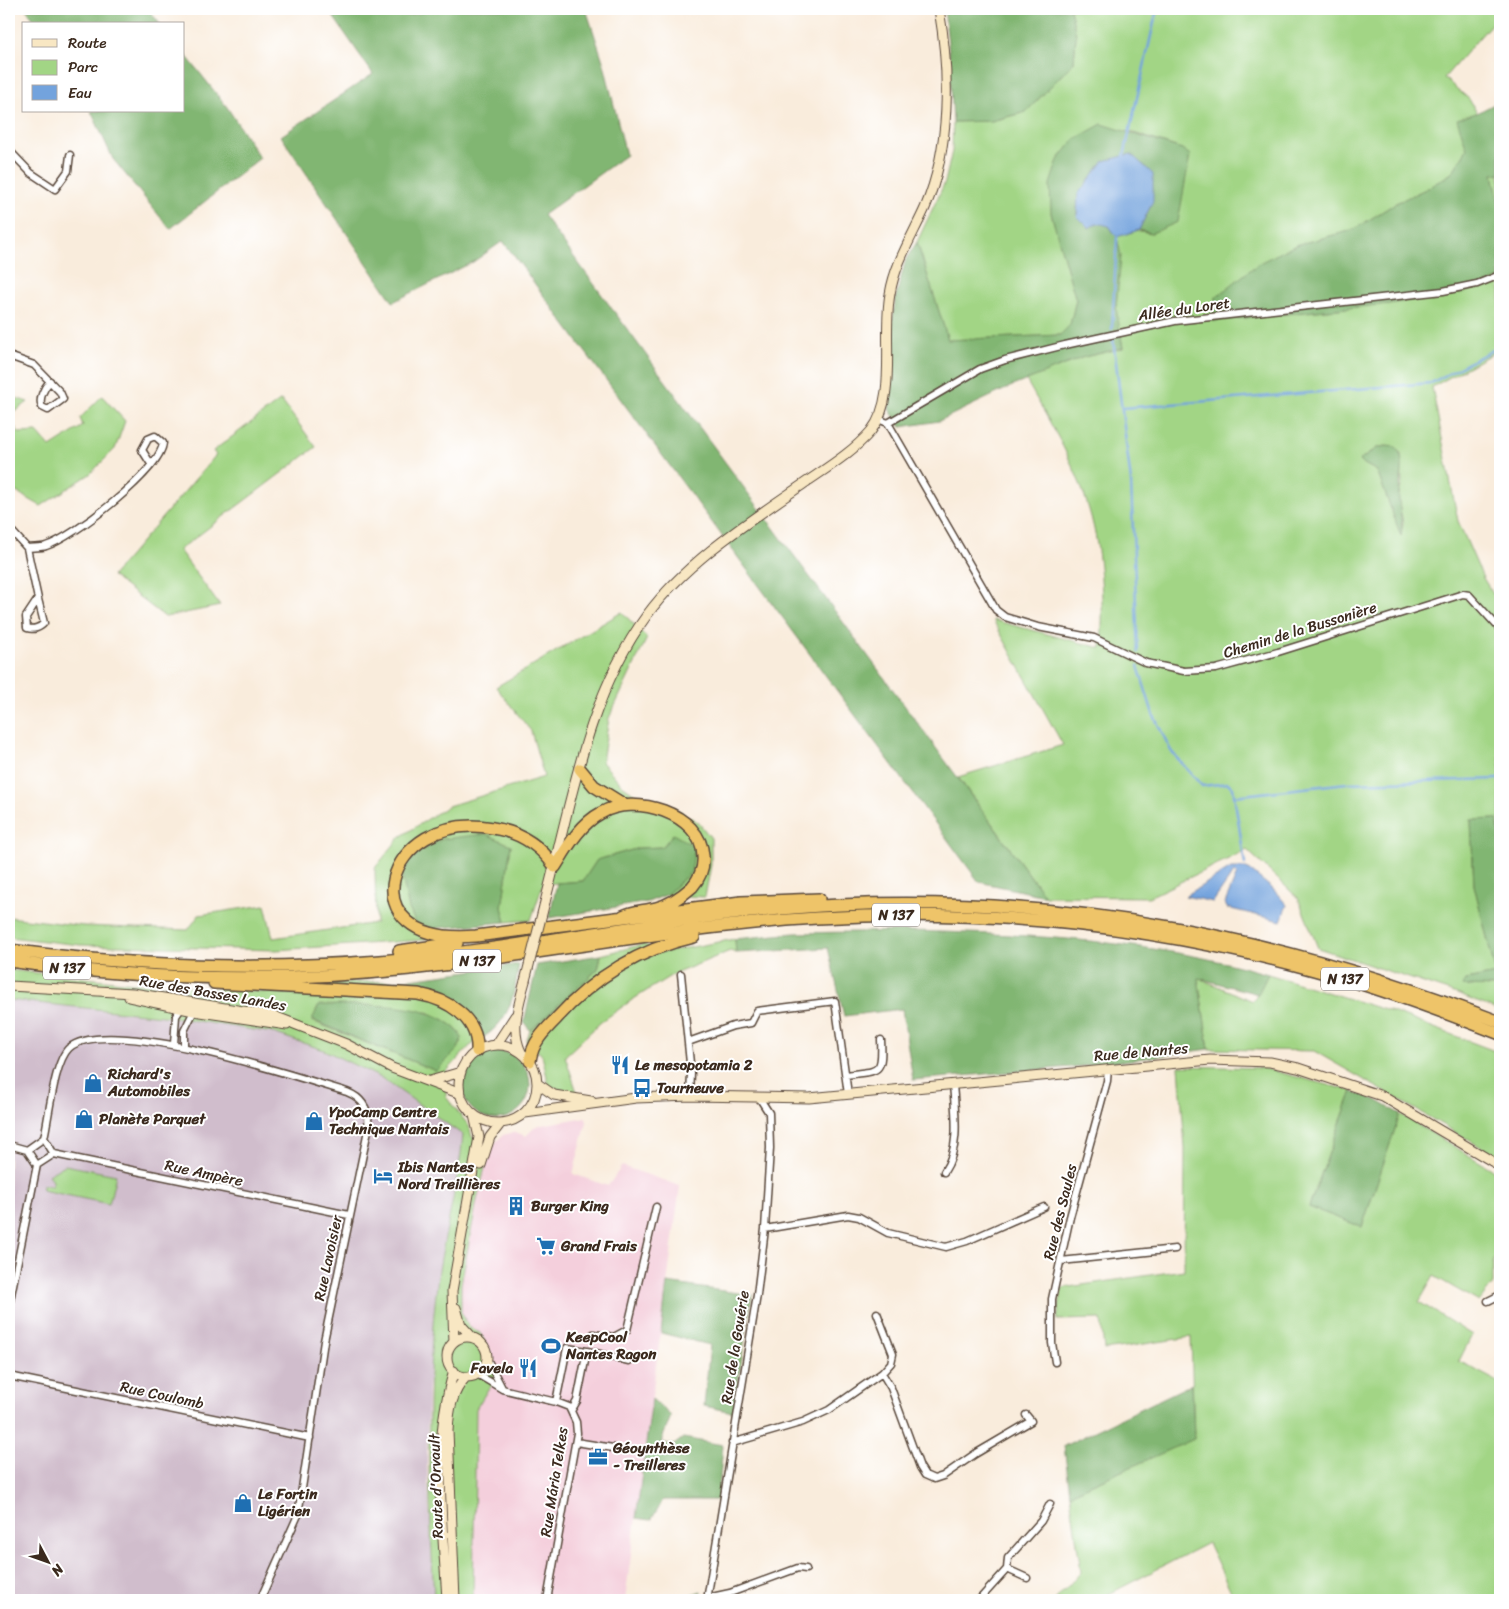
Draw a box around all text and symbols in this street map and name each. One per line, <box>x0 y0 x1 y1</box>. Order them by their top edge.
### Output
legend <box>22 22 185 112</box>
text: Route <box>68 30 107 56</box>
text: Parc <box>68 54 98 80</box>
text: Eau <box>68 80 92 106</box>
street label: Allée du Loret <box>1135 290 1232 328</box>
street label: Chemin de la Bussonière <box>1220 594 1380 666</box>
road number: N 137 <box>872 904 920 926</box>
road number: N 137 <box>453 949 501 972</box>
road number: N 137 <box>43 956 91 980</box>
street label: Rue des Basses Landes <box>138 967 288 1019</box>
road number: N 137 <box>1321 968 1369 991</box>
street label: Rue de Nantes <box>1093 1035 1189 1069</box>
place label: Le mesopotamia 2 <box>635 1052 753 1078</box>
restaurant icon: Le mesopotamia 2 <box>609 1054 631 1076</box>
place label: Richard's Automobiles <box>107 1061 191 1104</box>
shop icon: Richard's Automobiles <box>82 1072 104 1094</box>
place label: Tourneuve <box>657 1075 724 1101</box>
bus stop icon: Tourneuve <box>631 1077 653 1099</box>
place label: YpoCamp Centre Technique Nantais <box>329 1099 450 1142</box>
place label: Planète Parquet <box>99 1106 206 1132</box>
shop icon: Planète Parquet <box>73 1108 95 1130</box>
shop icon: YpoCamp Centre Technique Nantais <box>303 1110 325 1132</box>
street label: Rue Ampère <box>162 1152 246 1194</box>
place label: Ibis Nantes Nord Treillières <box>397 1154 501 1197</box>
street label: Rue des Saules <box>1036 1161 1085 1263</box>
hotel icon: Ibis Nantes Nord Treillières <box>372 1165 394 1187</box>
place label: Burger King <box>531 1193 609 1219</box>
building icon: Burger King <box>505 1195 527 1217</box>
street label: Rue Lavoisier <box>306 1212 350 1303</box>
place label: Grand Frais <box>560 1233 638 1259</box>
supermarket icon: Grand Frais <box>535 1235 557 1257</box>
street label: Rue de la Gouérie <box>713 1288 757 1405</box>
place label: KeepCool Nantes Ragon <box>565 1324 657 1367</box>
sports icon: KeepCool Nantes Ragon <box>540 1335 562 1357</box>
place label: Favela <box>470 1355 513 1381</box>
restaurant icon: Favela <box>517 1357 539 1379</box>
street label: Rue Coulomb <box>118 1373 206 1417</box>
street label: Rue Mária Telkes <box>532 1425 576 1539</box>
street label: Route d'Orvault <box>421 1432 451 1539</box>
place label: Géoynthèse - Treilleres <box>612 1435 690 1478</box>
office icon: Géoynthèse - Treilleres <box>587 1446 609 1468</box>
place label: Le Fortin Ligérien <box>258 1481 318 1524</box>
shop icon: Le Fortin Ligérien <box>232 1492 254 1514</box>
north arrow <box>22 1536 72 1586</box>
text: N <box>45 1558 71 1582</box>

